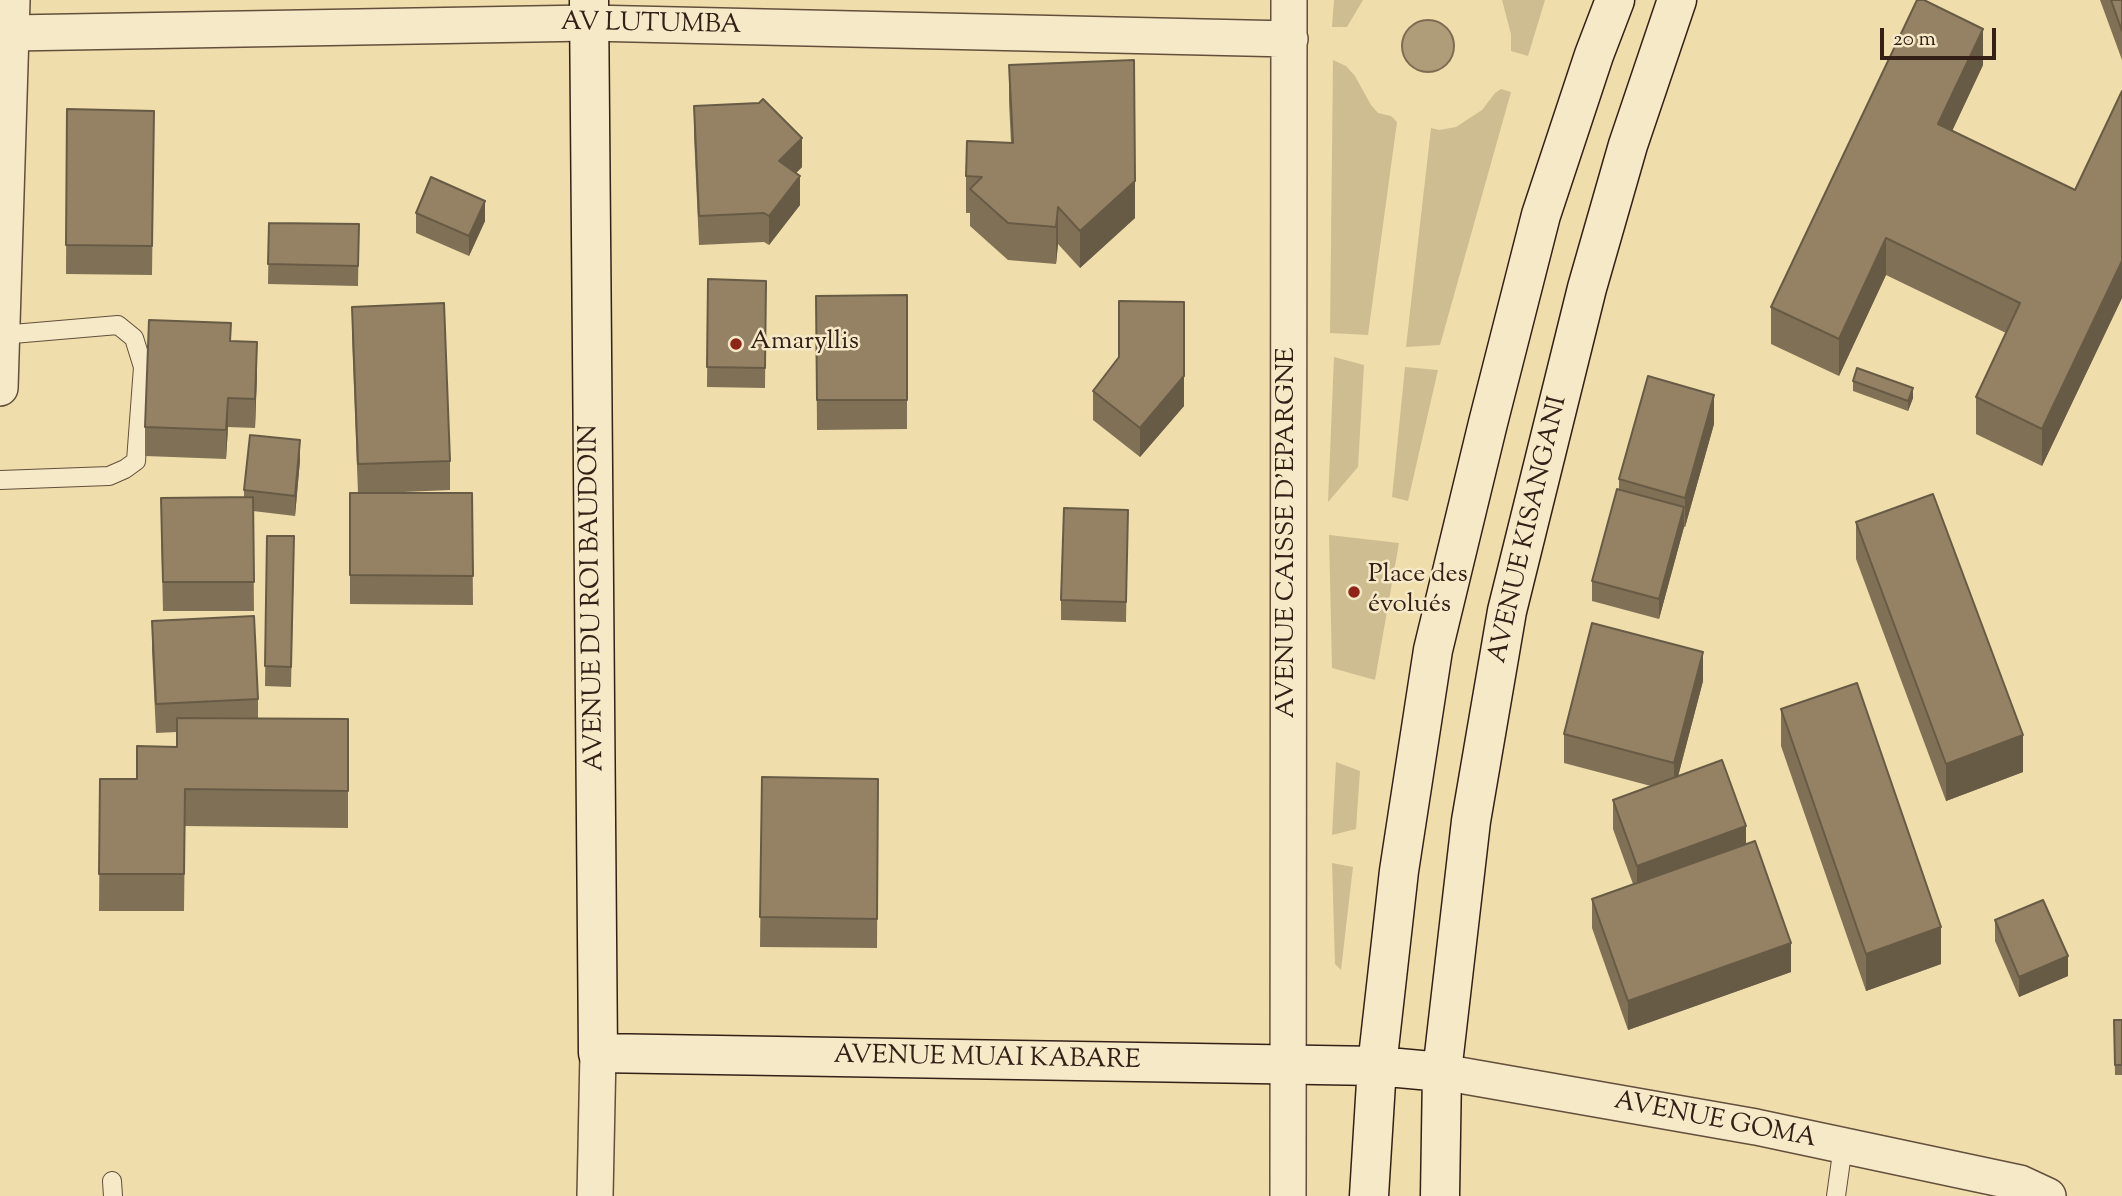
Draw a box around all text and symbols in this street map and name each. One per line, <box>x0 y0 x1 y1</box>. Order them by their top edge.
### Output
street label: AV LUTUMBA <box>561 9 741 43</box>
scale bar <box>1884 14 2000 58</box>
text: 20 m <box>1893 25 1936 55</box>
place label: Amaryllis <box>750 328 859 360</box>
marker: Amaryllis <box>728 336 744 352</box>
street label: AVENUE CAISSE D'EPARGNE <box>1273 347 1305 719</box>
street label: AVENUE KISANGANI <box>1484 394 1576 666</box>
street label: AVENUE DU ROI BAUDOIN <box>575 424 613 772</box>
place label: Place des évolués <box>1368 561 1468 622</box>
marker: Place des évolués <box>1346 584 1362 600</box>
street label: AVENUE MUAI KABARE <box>833 1042 1141 1078</box>
street label: AVENUE GOMA <box>1611 1087 1819 1157</box>

